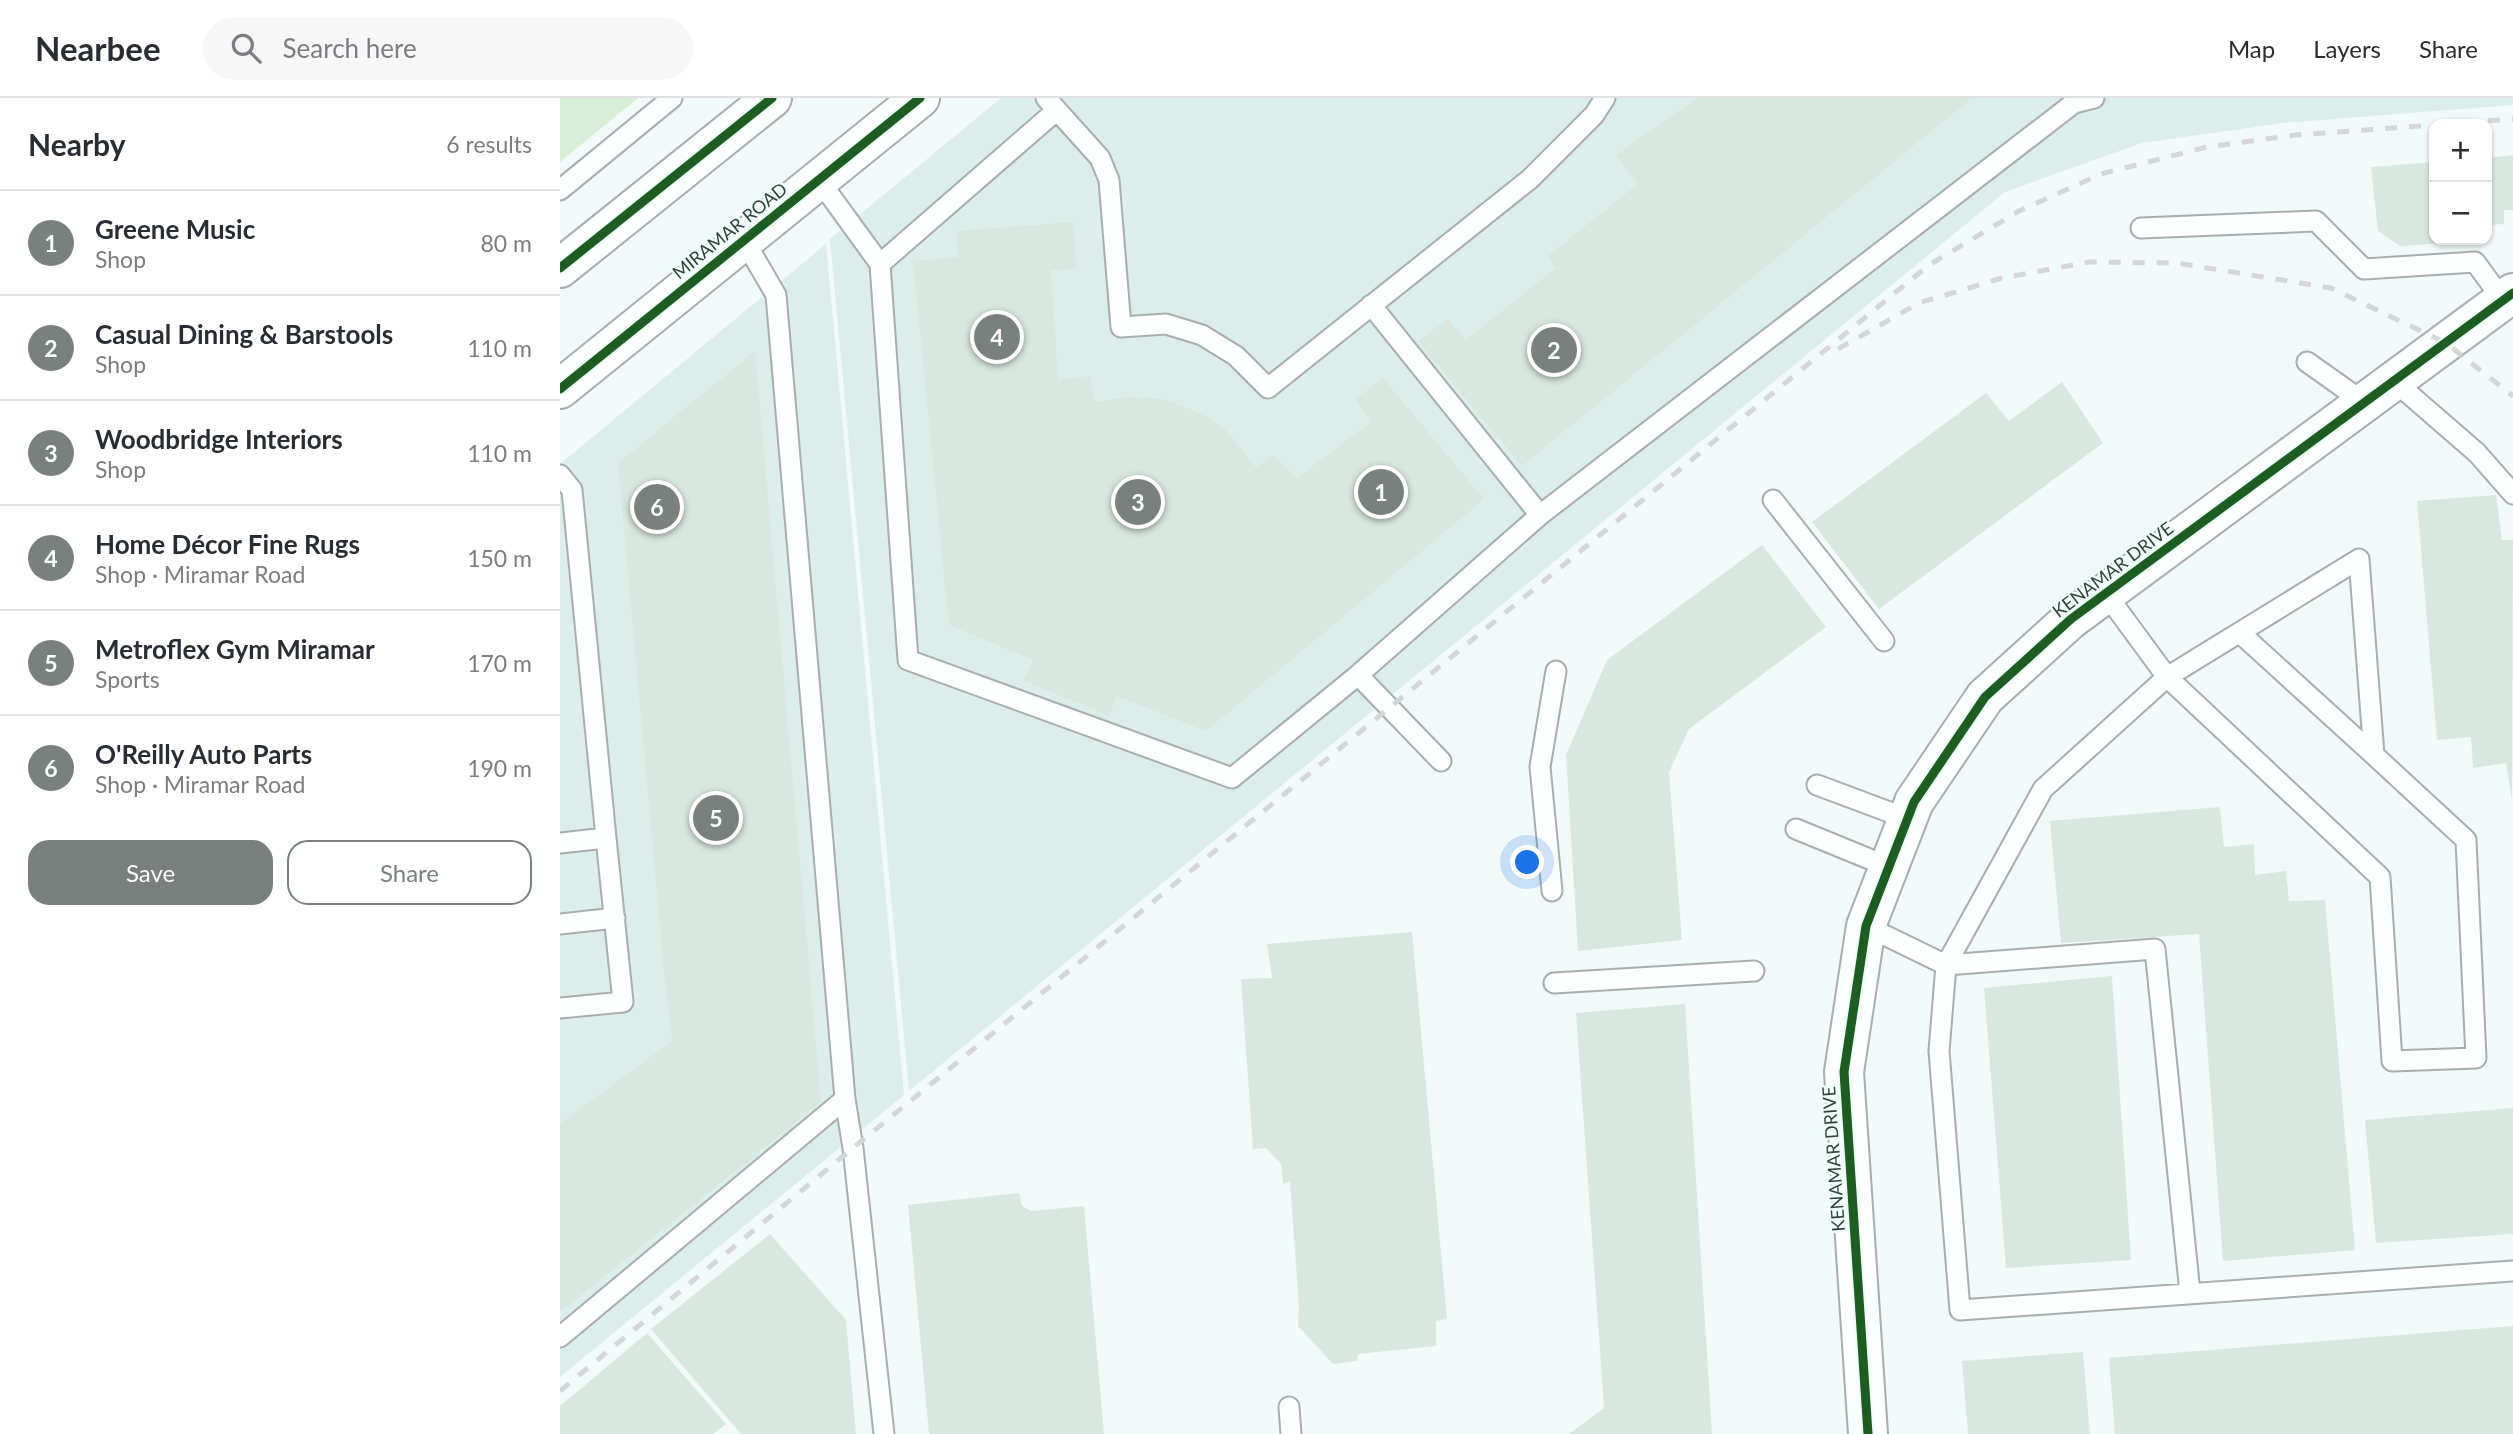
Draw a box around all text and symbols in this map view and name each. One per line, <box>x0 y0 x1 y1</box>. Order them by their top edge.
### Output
search box <box>203 17 693 80</box>
text: Nearbee <box>35 28 161 68</box>
icon: search <box>227 29 265 67</box>
text: Search here <box>283 32 417 64</box>
text: Map <box>2228 34 2275 63</box>
text: Layers <box>2313 34 2381 63</box>
text: Share <box>2419 34 2478 63</box>
map controls <box>2429 119 2492 245</box>
button: + <box>2429 119 2492 182</box>
text: Nearby <box>28 126 126 162</box>
text: 6 results <box>446 130 532 158</box>
street label: MIRAMAR ROAD <box>668 177 791 283</box>
button: − <box>2429 182 2492 245</box>
text: Greene Music <box>95 213 255 245</box>
text: 1 <box>44 229 58 257</box>
text: 80 m <box>481 229 532 257</box>
text: Shop <box>95 245 146 273</box>
pin: 4 <box>974 311 1020 363</box>
text: Casual Dining & Barstools <box>95 318 393 350</box>
pin: 2 <box>1531 324 1577 376</box>
text: 2 <box>44 334 58 362</box>
text: 110 m <box>467 334 532 362</box>
text: Shop <box>95 350 146 378</box>
text: Woodbridge Interiors <box>95 423 343 455</box>
text: 3 <box>44 439 58 467</box>
text: 110 m <box>467 439 532 467</box>
text: Shop <box>95 455 146 483</box>
pin: 1 <box>1358 466 1404 518</box>
pin: 3 <box>1115 476 1161 528</box>
pin: 6 <box>634 481 680 533</box>
street label: KENAMAR DRIVE <box>2048 517 2177 622</box>
text: Home Décor Fine Rugs <box>95 528 360 560</box>
text: 4 <box>44 544 58 572</box>
text: 150 m <box>467 544 532 572</box>
text: Shop · Miramar Road <box>95 560 305 588</box>
text: Metroflex Gym Miramar <box>95 633 375 665</box>
text: 5 <box>44 649 58 677</box>
text: 170 m <box>467 649 532 677</box>
text: Sports <box>95 665 160 693</box>
text: O'Reilly Auto Parts <box>95 738 312 770</box>
text: 6 <box>44 754 58 782</box>
text: 190 m <box>467 754 532 782</box>
text: Shop · Miramar Road <box>95 770 305 798</box>
pin: 5 <box>693 792 739 844</box>
button: Save <box>28 840 273 905</box>
button: Share <box>287 840 532 905</box>
your location <box>1510 845 1544 879</box>
street label: KENAMAR DRIVE <box>1817 1086 1849 1232</box>

